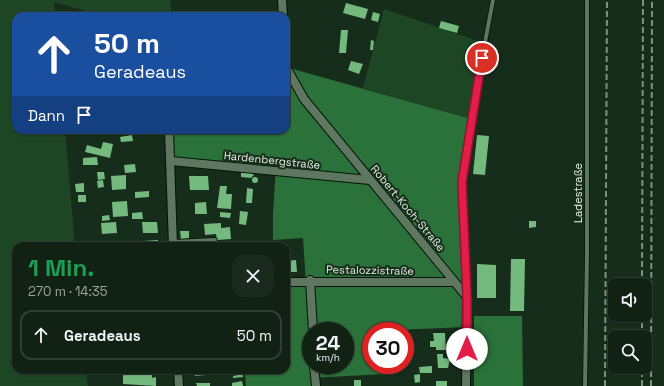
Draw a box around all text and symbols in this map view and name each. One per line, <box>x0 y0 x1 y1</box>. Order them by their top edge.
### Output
text: 50 m <box>94 25 160 61</box>
icon: ahead <box>28 28 80 80</box>
pin <box>465 41 499 75</box>
icon: arrive <box>471 47 493 69</box>
text: Geradeaus <box>94 60 186 83</box>
icon: arrive <box>73 104 95 126</box>
text: Dann <box>28 106 65 125</box>
street label: Hardenbergstraße <box>223 148 321 172</box>
street label: Robert-Koch-Straße <box>368 162 448 254</box>
street label: Ladestraße <box>571 163 585 223</box>
text: 1 Min. <box>28 252 94 283</box>
button: close <box>232 255 274 297</box>
street label: Pestalozzistraße <box>326 262 414 278</box>
map controls <box>608 278 652 374</box>
button: sound <box>608 278 652 322</box>
text: 270 m · 14:35 <box>28 283 107 300</box>
speed limit sign: 30 <box>362 322 414 374</box>
icon: ahead <box>30 324 52 346</box>
text: Geradeaus <box>64 326 141 345</box>
text: 50 m <box>237 326 272 345</box>
position arrow <box>446 328 488 370</box>
text: 24 <box>316 330 340 356</box>
button: search <box>608 330 652 374</box>
text: km/h <box>316 351 340 364</box>

